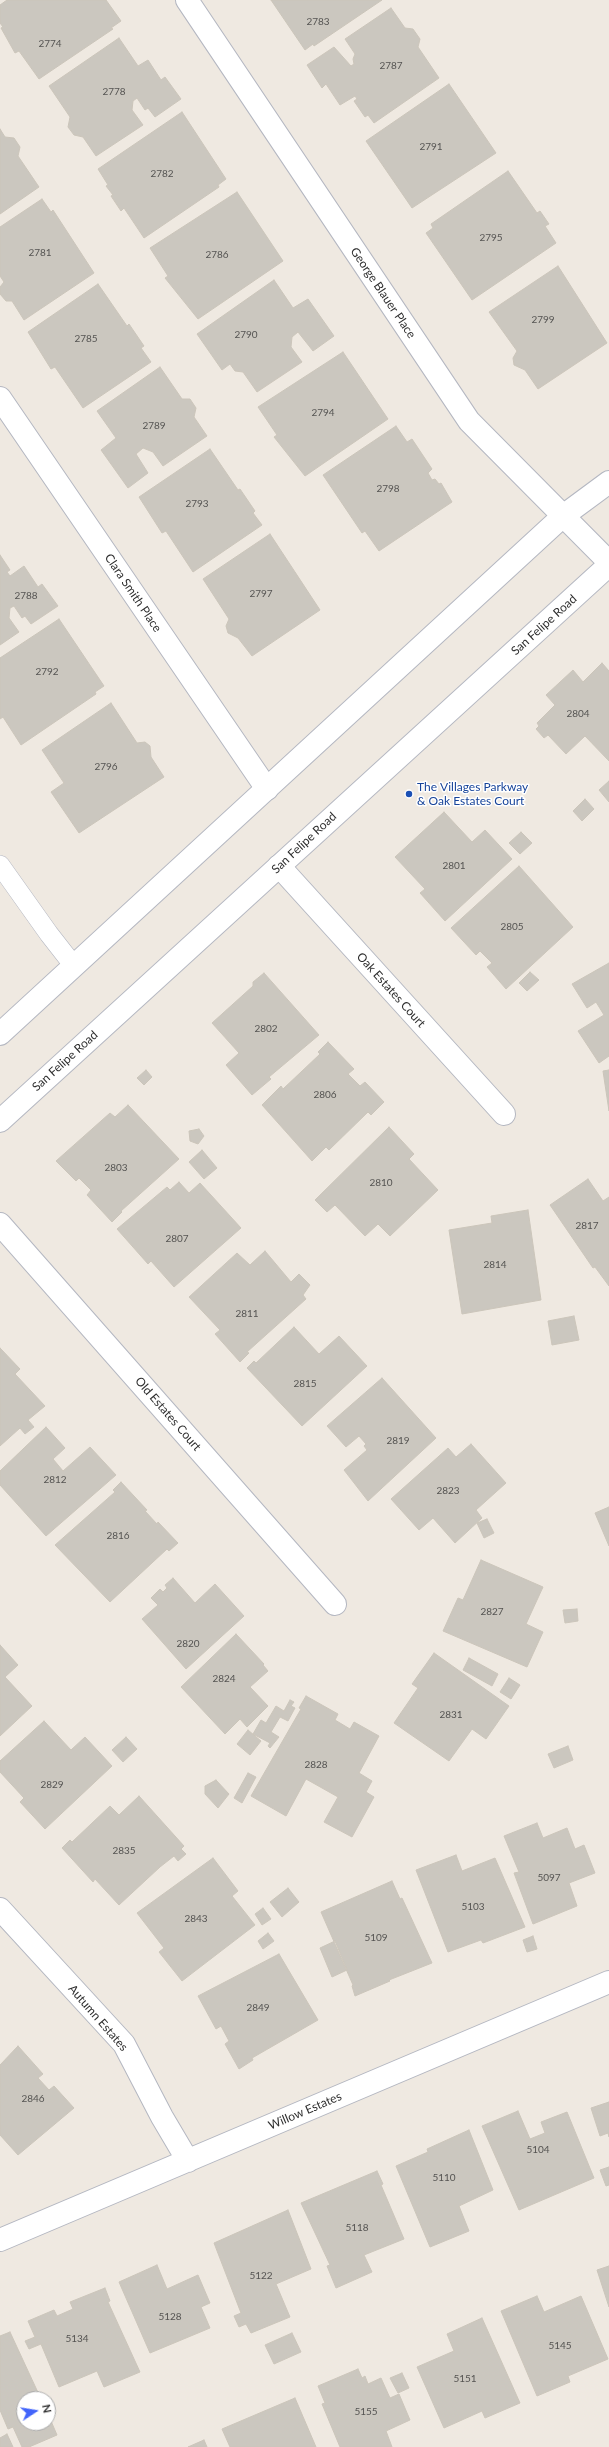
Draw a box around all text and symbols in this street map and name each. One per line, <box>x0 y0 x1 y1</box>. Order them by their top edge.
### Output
house number: 2783 <box>306 16 330 28</box>
house number: 2774 <box>38 38 62 50</box>
house number: 2787 <box>379 60 403 72</box>
house number: 2778 <box>102 86 126 98</box>
house number: 2791 <box>419 141 443 153</box>
house number: 2782 <box>150 168 174 180</box>
house number: 2795 <box>479 232 503 244</box>
street label: George Blauer Place <box>347 245 419 341</box>
house number: 2781 <box>28 247 52 259</box>
house number: 2786 <box>205 249 229 261</box>
house number: 2799 <box>531 314 555 326</box>
house number: 2790 <box>234 329 258 341</box>
house number: 2785 <box>74 333 98 345</box>
house number: 2794 <box>311 407 335 419</box>
house number: 2789 <box>142 420 166 432</box>
house number: 2798 <box>376 483 400 495</box>
house number: 2793 <box>185 498 209 510</box>
street label: Clara Smith Place <box>102 551 164 635</box>
house number: 2797 <box>249 588 273 600</box>
house number: 2788 <box>14 590 38 602</box>
street label: San Felipe Road <box>508 592 580 658</box>
house number: 2792 <box>35 666 59 678</box>
house number: 2804 <box>566 708 590 720</box>
house number: 2796 <box>94 761 118 773</box>
place label: The Villages Parkway & Oak Estates Court <box>417 780 528 808</box>
marker: The Villages Parkway & Oak Estates Court <box>404 789 414 799</box>
street label: San Felipe Road <box>269 809 339 877</box>
house number: 2801 <box>442 860 466 872</box>
house number: 2805 <box>500 921 524 933</box>
street label: Oak Estates Court <box>354 950 428 1030</box>
house number: 2802 <box>254 1023 278 1035</box>
street label: San Felipe Road <box>29 1028 101 1094</box>
house number: 2806 <box>313 1089 337 1101</box>
house number: 2803 <box>104 1162 128 1174</box>
house number: 2810 <box>369 1177 393 1189</box>
house number: 2817 <box>575 1220 599 1232</box>
house number: 2807 <box>165 1233 189 1245</box>
house number: 2814 <box>483 1259 507 1271</box>
house number: 2811 <box>235 1308 259 1320</box>
street label: Old Estates Court <box>132 1374 204 1454</box>
house number: 2815 <box>293 1378 317 1390</box>
house number: 2819 <box>386 1435 410 1447</box>
house number: 2812 <box>43 1474 67 1486</box>
house number: 2823 <box>436 1485 460 1497</box>
house number: 2816 <box>106 1530 130 1542</box>
house number: 2827 <box>480 1606 504 1618</box>
house number: 2820 <box>176 1638 200 1650</box>
house number: 2824 <box>212 1673 236 1685</box>
house number: 2831 <box>439 1709 463 1721</box>
house number: 2828 <box>304 1759 328 1771</box>
house number: 2829 <box>40 1779 64 1791</box>
house number: 2835 <box>112 1845 136 1857</box>
house number: 5097 <box>537 1872 561 1884</box>
house number: 5103 <box>461 1901 485 1913</box>
house number: 2843 <box>184 1913 208 1925</box>
house number: 5109 <box>364 1932 388 1944</box>
street label: Autumn Estates <box>65 1982 131 2054</box>
house number: 2849 <box>246 2002 270 2014</box>
street label: Willow Estates <box>266 2089 344 2133</box>
house number: 2846 <box>21 2093 45 2105</box>
house number: 5104 <box>526 2144 550 2156</box>
house number: 5110 <box>432 2172 456 2184</box>
house number: 5118 <box>345 2222 369 2234</box>
house number: 5122 <box>249 2270 273 2282</box>
house number: 5128 <box>158 2311 182 2323</box>
house number: 5134 <box>65 2333 89 2345</box>
house number: 5145 <box>548 2340 572 2352</box>
house number: 5151 <box>453 2373 477 2385</box>
north arrow <box>16 2391 56 2431</box>
text: N <box>40 2403 54 2414</box>
house number: 5155 <box>354 2406 378 2418</box>

